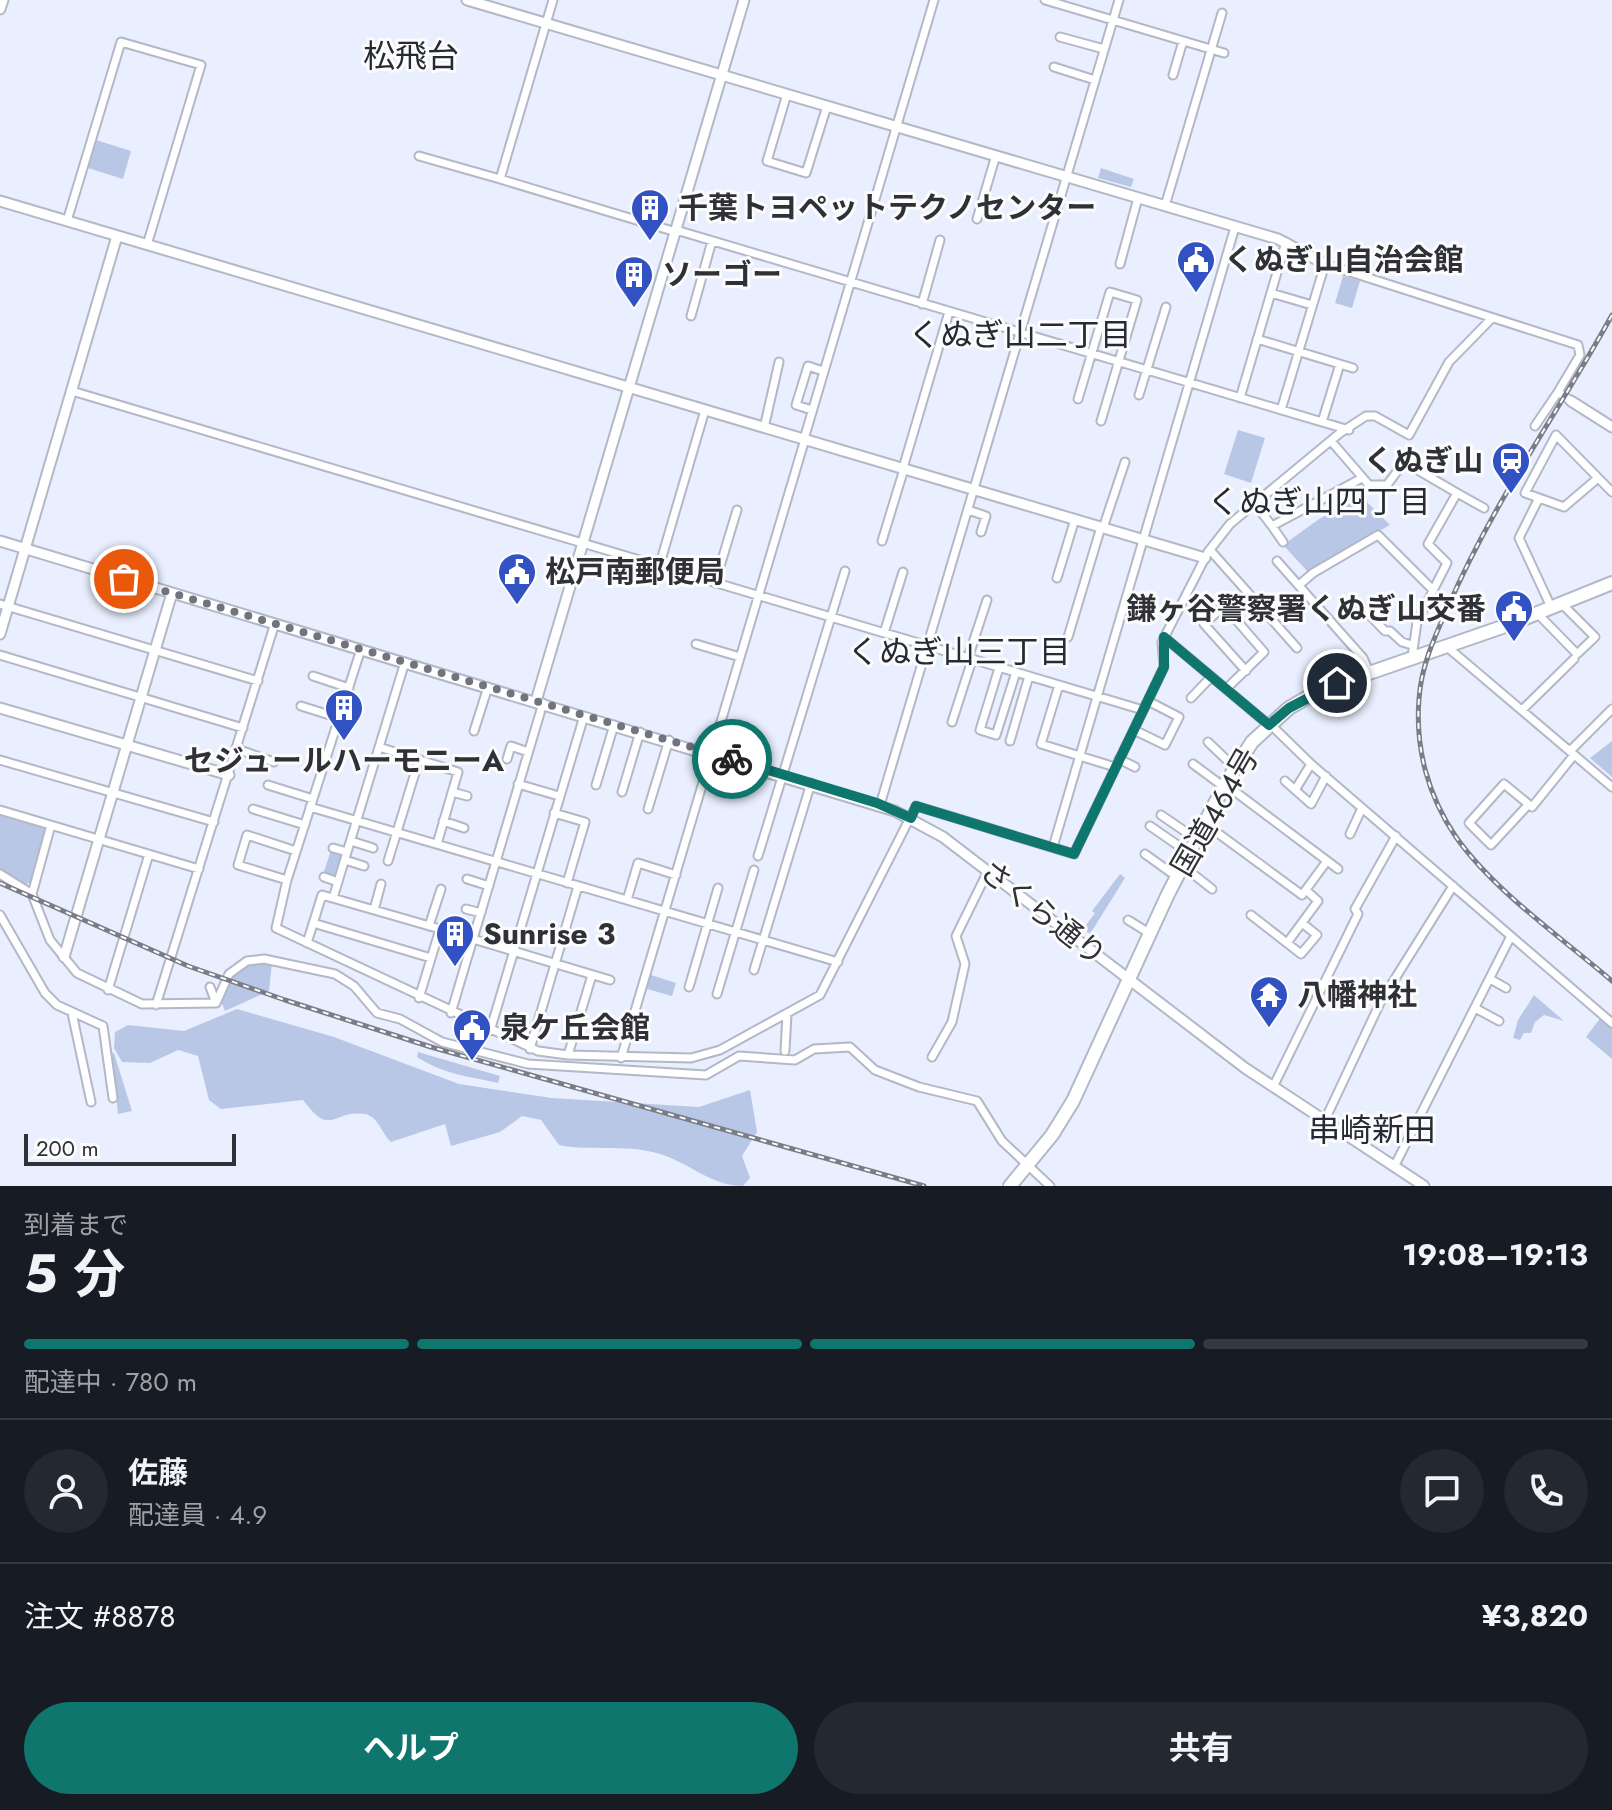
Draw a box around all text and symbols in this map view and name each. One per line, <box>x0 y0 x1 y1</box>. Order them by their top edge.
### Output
district label: 松飛台 <box>363 33 459 79</box>
place label: 千葉トヨペットテクノセンター <box>678 186 1096 229</box>
building icon: 千葉トヨペットテクノセンター <box>629 187 671 242</box>
place label: くぬぎ山自治会館 <box>1224 238 1463 281</box>
public building icon: くぬぎ山自治会館 <box>1175 239 1217 294</box>
place label: ソーゴー <box>662 253 782 296</box>
building icon: ソーゴー <box>613 254 655 309</box>
district label: くぬぎ山二丁目 <box>908 312 1132 358</box>
place label: くぬぎ山 <box>1364 439 1483 482</box>
station icon: くぬぎ山 <box>1490 440 1532 495</box>
district label: くぬぎ山四丁目 <box>1207 479 1431 525</box>
pin <box>90 545 158 613</box>
place label: 松戸南郵便局 <box>545 550 725 593</box>
public building icon: 松戸南郵便局 <box>496 551 538 606</box>
icon: bag <box>102 557 146 601</box>
place label: 鎌ヶ谷警察署くぬぎ山交番 <box>1127 587 1486 630</box>
public building icon: 鎌ヶ谷警察署くぬぎ山交番 <box>1493 588 1535 643</box>
district label: くぬぎ山三丁目 <box>847 629 1071 675</box>
pin <box>1303 649 1371 717</box>
icon: home <box>1315 661 1359 705</box>
building icon: セジュールハーモニーA <box>323 687 365 742</box>
courier <box>692 719 772 799</box>
icon: bike <box>710 737 754 781</box>
place label: セジュールハーモニーA <box>184 739 505 782</box>
street label: 国道464号 <box>1160 739 1269 884</box>
street label: さくら通り <box>971 849 1116 976</box>
place label: Sunrise 3 <box>483 912 615 955</box>
building icon: Sunrise 3 <box>434 913 476 968</box>
place label: 八幡神社 <box>1297 973 1417 1016</box>
temple icon: 八幡神社 <box>1248 974 1290 1029</box>
place label: 泉ケ丘会館 <box>500 1006 650 1049</box>
public building icon: 泉ケ丘会館 <box>451 1007 493 1062</box>
district label: 串崎新田 <box>1308 1107 1436 1153</box>
scale bar <box>24 1130 236 1166</box>
text: 200 m <box>36 1132 99 1164</box>
text: 到着まで <box>24 1206 128 1244</box>
text: 19:08–19:13 <box>1402 1233 1588 1276</box>
text: 5 分 <box>24 1236 125 1312</box>
text: 配達中 · 780 m <box>24 1363 197 1401</box>
button: person <box>24 1449 108 1533</box>
button: chat <box>1400 1449 1484 1533</box>
button: phone <box>1504 1449 1588 1533</box>
text: 佐藤 <box>128 1451 188 1494</box>
text: 配達員 · 4.9 <box>128 1496 267 1534</box>
text: ¥3,820 <box>1482 1594 1588 1637</box>
text: 注文 #8878 <box>24 1595 176 1638</box>
button: ヘルプ <box>24 1702 798 1794</box>
button: 共有 <box>814 1702 1588 1794</box>

